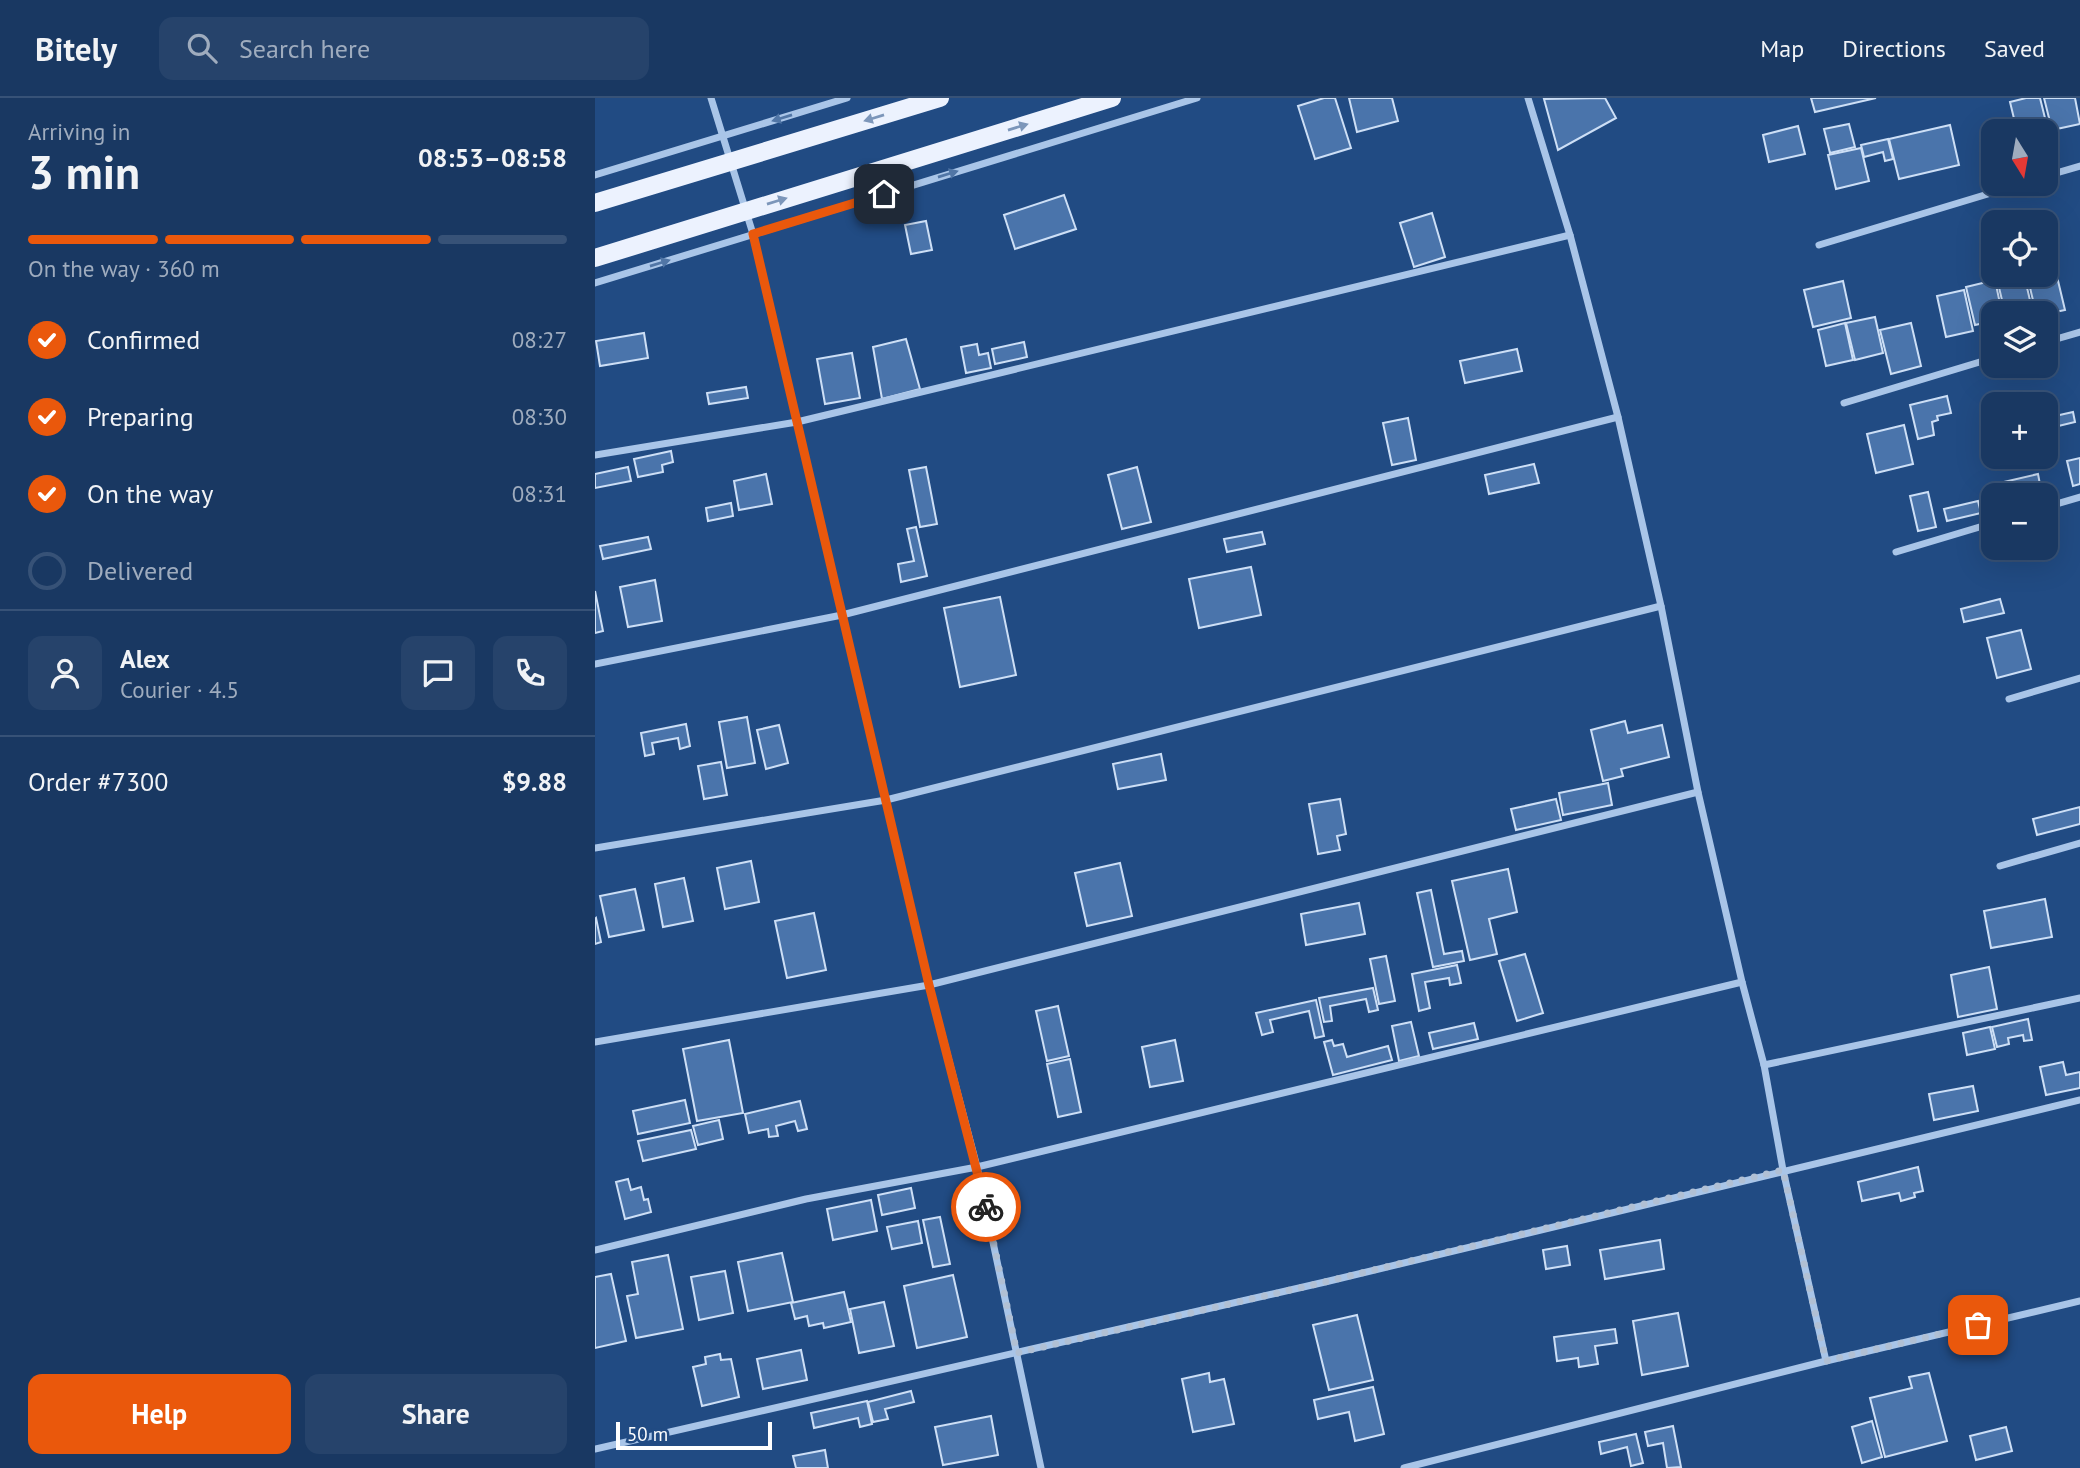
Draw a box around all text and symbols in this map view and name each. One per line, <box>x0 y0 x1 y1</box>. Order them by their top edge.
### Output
search box <box>159 17 649 80</box>
text: Bitely <box>35 27 117 70</box>
icon: search <box>183 29 221 67</box>
text: Search here <box>239 32 370 65</box>
text: Map <box>1760 33 1804 64</box>
text: Directions <box>1842 33 1946 64</box>
text: Saved <box>1984 33 2045 64</box>
one-way arrow <box>771 113 792 124</box>
one-way arrow <box>864 113 885 123</box>
text: Arriving in <box>28 117 130 146</box>
north arrow <box>1981 119 2058 196</box>
map controls <box>1981 119 2058 560</box>
one-way arrow <box>1007 121 1028 131</box>
text: 08:53–08:58 <box>418 141 567 174</box>
text: 3 min <box>28 142 140 202</box>
pin <box>854 164 914 224</box>
one-way arrow <box>938 169 959 179</box>
icon: home <box>865 175 903 213</box>
one-way arrow <box>767 195 788 205</box>
button: locate <box>1981 210 2058 287</box>
text: On the way · 360 m <box>28 254 220 283</box>
one-way arrow <box>650 257 671 267</box>
button: layers <box>1981 301 2058 378</box>
icon: check <box>28 321 66 359</box>
text: Confirmed <box>87 323 200 356</box>
text: 08:27 <box>512 325 567 354</box>
button: + <box>1981 392 2058 469</box>
icon: check <box>28 398 66 436</box>
text: Preparing <box>87 400 194 433</box>
text: 08:30 <box>512 402 567 431</box>
icon: check <box>28 475 66 513</box>
text: On the way <box>87 477 213 510</box>
text: 08:31 <box>512 479 567 508</box>
button: − <box>1981 483 2058 560</box>
text: Delivered <box>87 554 193 587</box>
button: person <box>28 636 102 710</box>
button: chat <box>401 636 475 710</box>
button: phone <box>493 636 567 710</box>
text: Alex <box>120 642 170 675</box>
text: Courier · 4.5 <box>120 675 239 704</box>
text: Order #7300 <box>28 765 168 798</box>
text: $9.88 <box>502 765 567 798</box>
courier <box>951 1172 1021 1242</box>
icon: bike <box>967 1188 1005 1226</box>
pin <box>1948 1295 2008 1355</box>
icon: bag <box>1959 1306 1997 1344</box>
button: Help <box>28 1374 291 1454</box>
button: Share <box>305 1374 567 1454</box>
scale bar <box>616 1419 772 1451</box>
text: 50 m <box>627 1422 668 1446</box>

